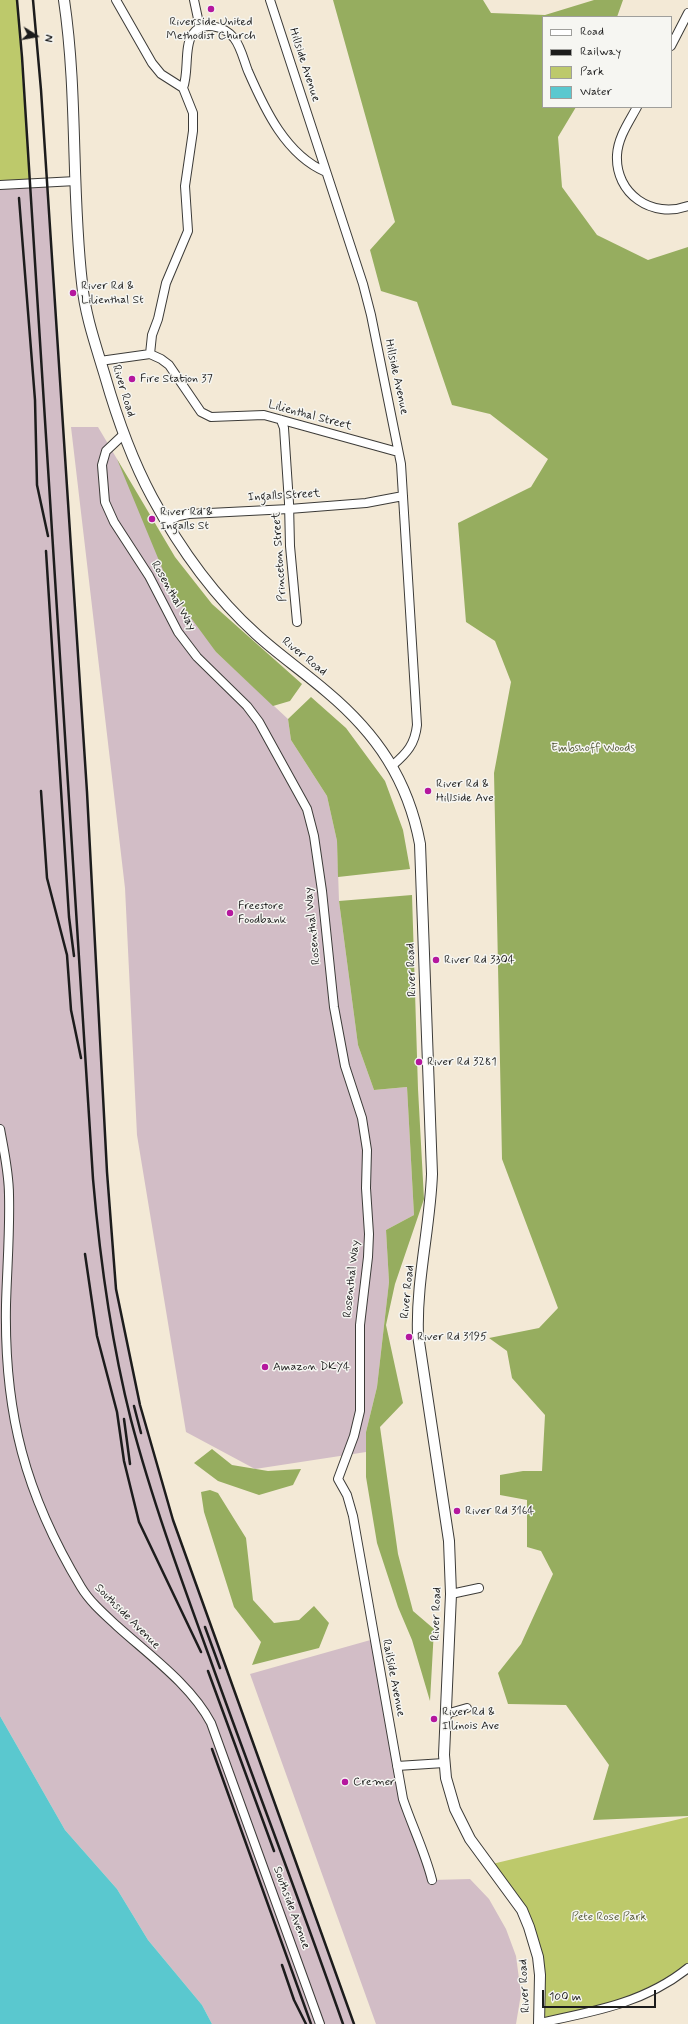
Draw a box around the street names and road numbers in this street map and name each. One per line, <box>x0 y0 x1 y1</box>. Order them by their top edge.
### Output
street label: Hillside Avenue <box>285 26 323 104</box>
street label: Hillside Avenue <box>381 338 411 416</box>
street label: River Road <box>108 363 138 419</box>
street label: Lilienthal Street <box>267 398 353 434</box>
street label: Ingalls Street <box>248 487 320 505</box>
street label: Princeton Street <box>270 512 290 602</box>
street label: Rosenthal Way <box>147 559 199 633</box>
street label: River Road <box>279 634 329 680</box>
street label: Rosenthal Way <box>302 886 324 966</box>
street label: River Road <box>404 943 420 997</box>
street label: Rosenthal Way <box>341 1239 363 1319</box>
street label: River Road <box>398 1264 418 1320</box>
street label: Southside Avenue <box>91 1581 163 1653</box>
street label: River Road <box>429 1587 445 1641</box>
street label: Railside Avenue <box>378 1638 408 1718</box>
street label: Southside Avenue <box>269 1865 313 1951</box>
street label: River Road <box>516 1959 534 2013</box>

